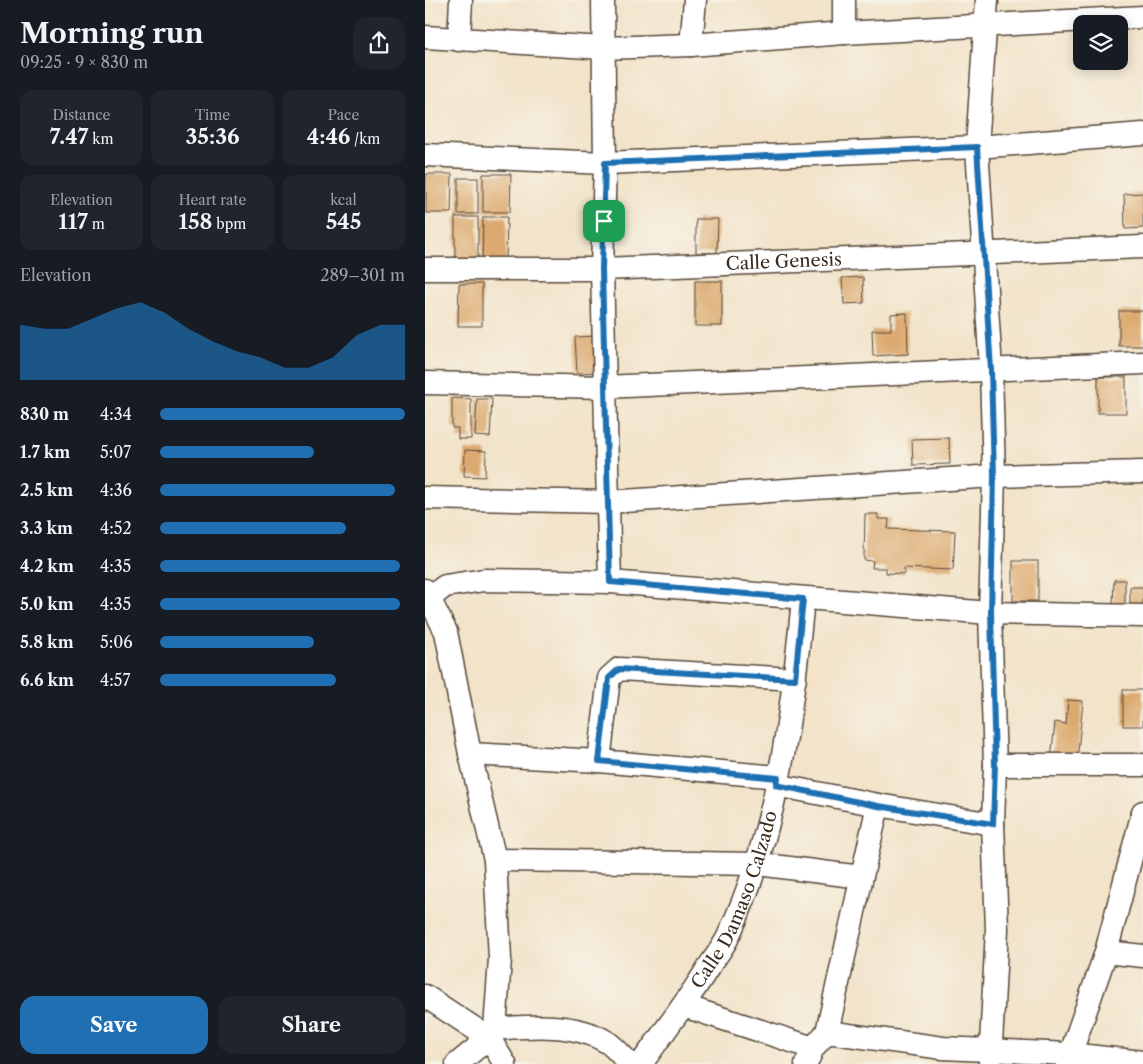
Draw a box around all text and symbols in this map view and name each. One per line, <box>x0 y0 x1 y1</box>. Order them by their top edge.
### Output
map controls <box>1073 15 1128 70</box>
button: layers <box>1073 15 1128 70</box>
text: Morning run <box>20 16 204 50</box>
button: share <box>353 17 405 69</box>
text: 09:25 · 9 × 830 m <box>20 52 148 72</box>
text: Distance <box>53 106 110 124</box>
text: Time <box>195 106 230 124</box>
text: Pace <box>328 106 359 124</box>
text: 7.47 <box>50 124 89 149</box>
text: 35:36 <box>185 124 240 149</box>
text: 4:46 <box>307 124 350 149</box>
text: km <box>89 130 113 148</box>
text: /km <box>350 130 380 148</box>
text: Elevation <box>50 191 113 209</box>
text: Heart rate <box>179 191 246 209</box>
text: kcal <box>330 191 357 209</box>
pin <box>583 200 625 242</box>
icon: arrive <box>590 207 618 235</box>
text: 117 <box>58 209 88 234</box>
text: 158 <box>179 209 213 234</box>
text: 545 <box>326 209 361 234</box>
text: m <box>88 215 105 233</box>
text: bpm <box>213 215 246 233</box>
street label: Calle Genesis <box>725 248 842 275</box>
text: Elevation <box>20 265 91 285</box>
text: 289–301 m <box>320 265 405 285</box>
text: 830 m <box>20 404 69 424</box>
text: 4:34 <box>100 404 132 424</box>
text: 1.7 km <box>20 442 70 462</box>
text: 5:07 <box>100 442 131 462</box>
text: 2.5 km <box>20 480 73 500</box>
text: 4:36 <box>100 480 132 500</box>
text: 3.3 km <box>20 518 73 538</box>
text: 4:52 <box>100 518 132 538</box>
text: 4.2 km <box>20 556 74 576</box>
text: 4:35 <box>100 556 131 576</box>
text: 5.0 km <box>20 594 74 614</box>
text: 4:35 <box>100 594 131 614</box>
text: 5.8 km <box>20 632 74 652</box>
text: 5:06 <box>100 632 133 652</box>
text: 6.6 km <box>20 670 74 690</box>
text: 4:57 <box>100 670 130 690</box>
street label: Calle Damaso Calzado <box>687 808 782 993</box>
button: Save <box>20 996 208 1054</box>
button: Share <box>218 996 405 1054</box>

